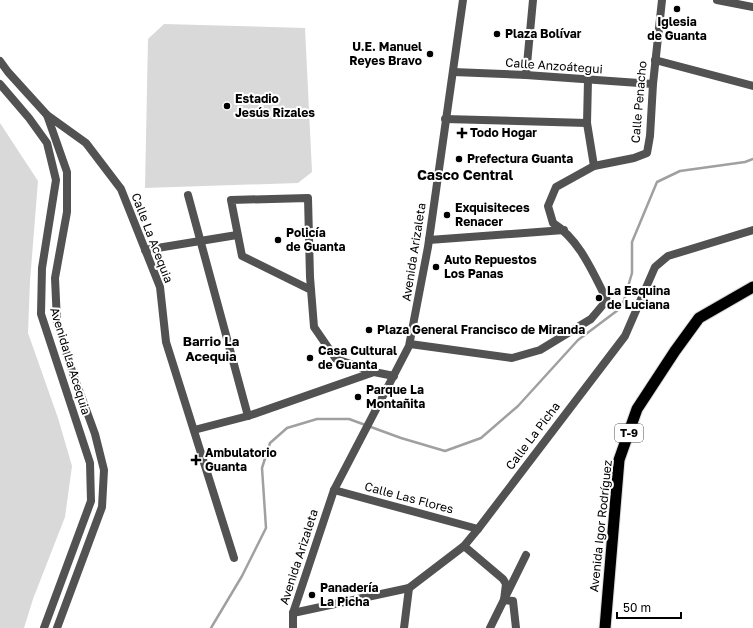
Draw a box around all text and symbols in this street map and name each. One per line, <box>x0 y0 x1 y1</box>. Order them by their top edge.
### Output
marker: Iglesia de Guanta <box>672 4 682 14</box>
place label: Iglesia de Guanta <box>647 14 707 43</box>
place label: Plaza Bolívar <box>505 26 582 41</box>
marker: Plaza Bolívar <box>492 29 502 39</box>
place label: U.E. Manuel Reyes Bravo <box>349 39 422 68</box>
marker: U.E. Manuel Reyes Bravo <box>425 49 435 59</box>
street label: Calle Anzoátegui <box>505 55 603 76</box>
street label: Calle Penacho <box>627 60 650 144</box>
place label: Estadio Jesús Rizales <box>235 91 315 120</box>
marker: Estadio Jesús Rizales <box>222 101 232 111</box>
place label: Todo Hogar <box>470 125 537 140</box>
marker: Todo Hogar <box>457 128 467 138</box>
place label: Prefectura Guanta <box>467 151 573 166</box>
marker: Prefectura Guanta <box>454 154 464 164</box>
district label: Casco Central <box>417 166 513 183</box>
street label: Calle La Acequia <box>128 191 177 285</box>
place label: Exquisiteces Renacer <box>455 200 530 229</box>
street label: Avenida Arizaleta <box>398 202 429 302</box>
marker: Exquisiteces Renacer <box>442 210 452 220</box>
place label: Policía de Guanta <box>286 225 345 254</box>
marker: Policía de Guanta <box>273 235 283 245</box>
place label: Auto Repuestos Los Panas <box>444 252 537 281</box>
marker: Auto Repuestos Los Panas <box>431 262 441 272</box>
place label: La Esquina de Luciana <box>607 283 670 312</box>
marker: La Esquina de Luciana <box>594 293 604 303</box>
street label: Avenida La Acequia <box>47 305 94 416</box>
place label: Plaza General Francisco de Miranda <box>377 322 585 337</box>
marker: Plaza General Francisco de Miranda <box>364 325 374 335</box>
district label: Barrio La Acequia <box>183 333 240 364</box>
place label: Casa Cultural de Guanta <box>318 343 397 372</box>
marker: Casa Cultural de Guanta <box>305 353 315 363</box>
place label: Parque La Montañita <box>366 382 425 411</box>
marker: Parque La Montañita <box>353 392 363 402</box>
street label: Calle La Picha <box>502 399 563 473</box>
road number: T-9 <box>615 424 643 442</box>
place label: Ambulatorio Guanta <box>205 445 277 474</box>
marker: Ambulatorio Guanta <box>190 454 202 466</box>
street label: Avenida Igor Rodríguez <box>586 459 615 593</box>
street label: Calle Las Flores <box>363 478 455 517</box>
street label: Avenida Arizaleta <box>276 507 321 607</box>
place label: Panadería La Picha <box>320 580 378 609</box>
marker: Panadería La Picha <box>307 590 317 600</box>
scale bar <box>617 594 681 620</box>
text: 50 m <box>623 600 651 615</box>

